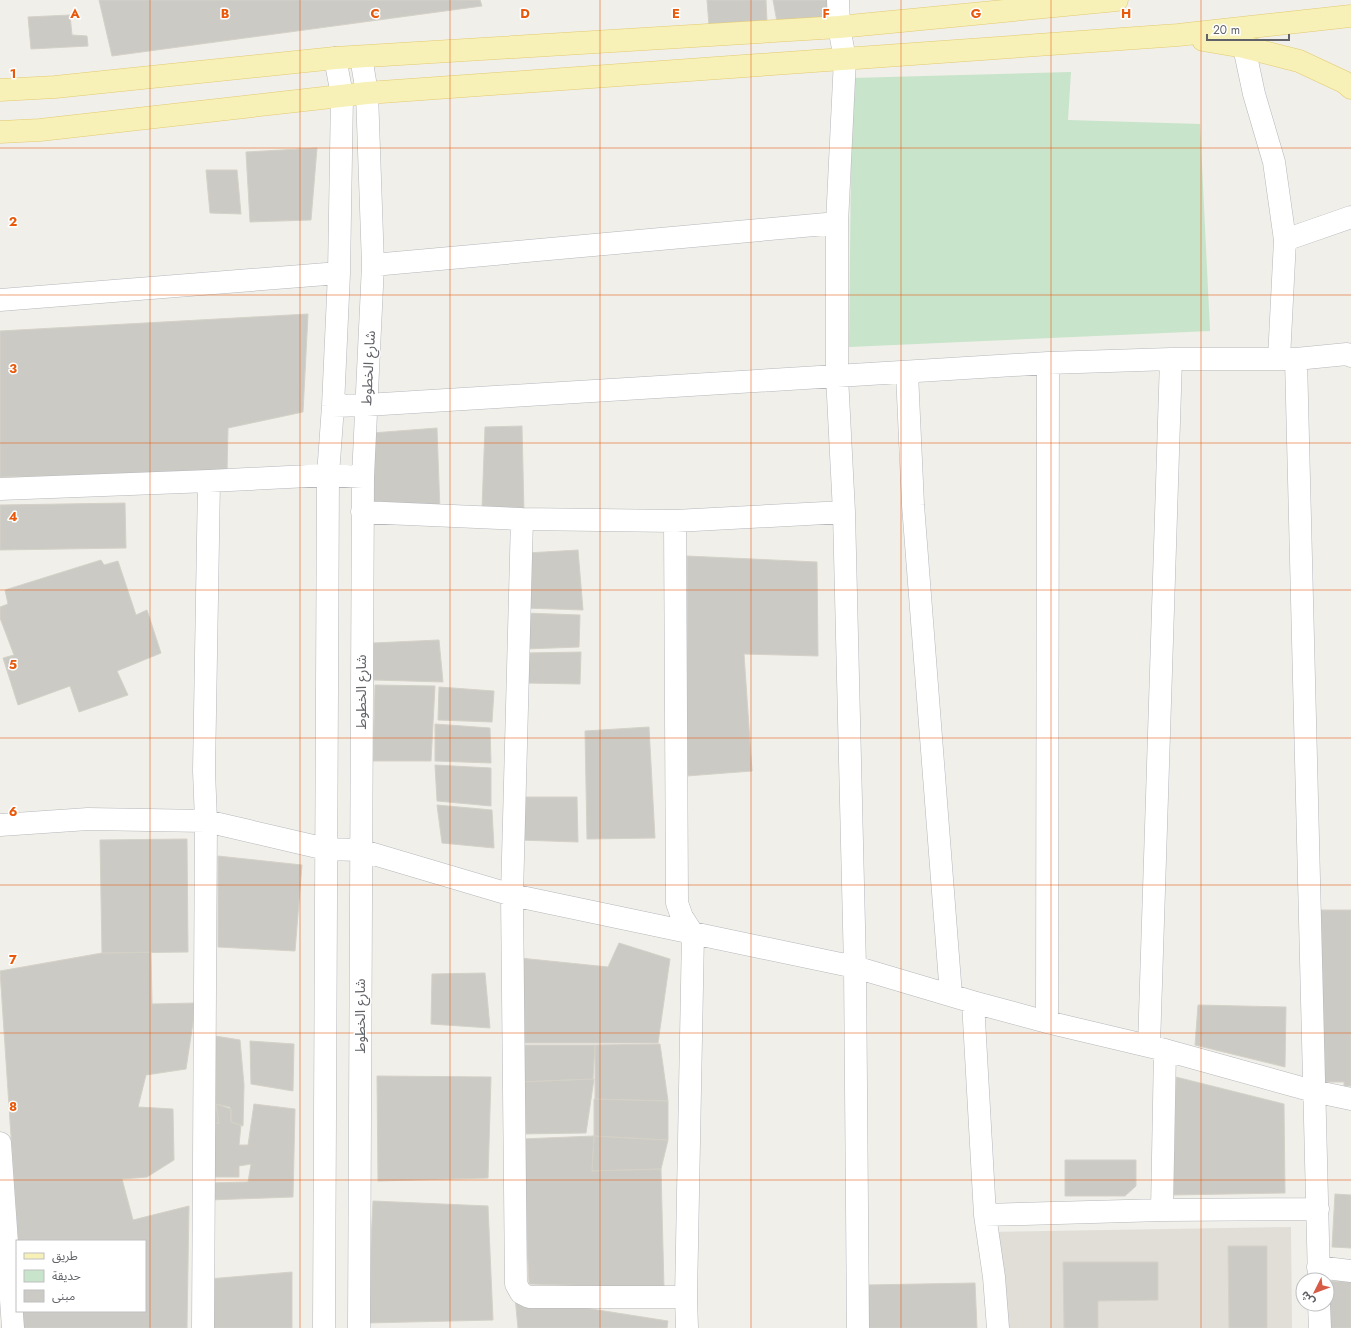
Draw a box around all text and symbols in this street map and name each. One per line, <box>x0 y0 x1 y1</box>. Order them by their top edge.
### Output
text: A <box>69 4 80 23</box>
text: B <box>221 4 230 23</box>
text: C <box>370 4 380 23</box>
text: D <box>520 4 530 23</box>
text: E <box>672 4 680 23</box>
text: F <box>822 4 830 23</box>
text: G <box>971 4 982 23</box>
text: H <box>1121 4 1131 23</box>
scale bar <box>1207 16 1289 42</box>
text: 20 m <box>1213 21 1240 39</box>
text: 1 <box>10 64 16 83</box>
text: 2 <box>9 212 17 231</box>
street label: شارع الخطوط <box>356 330 381 406</box>
text: 3 <box>9 359 17 378</box>
text: 4 <box>8 507 18 526</box>
text: 5 <box>9 655 17 674</box>
street label: شارع الخطوط <box>351 655 372 729</box>
text: 6 <box>9 802 18 821</box>
text: 7 <box>9 950 17 969</box>
street label: شارع الخطوط <box>350 979 371 1053</box>
text: 8 <box>9 1097 17 1116</box>
legend <box>16 1240 146 1312</box>
text: طريق <box>52 1247 78 1265</box>
text: حديقة <box>52 1267 81 1285</box>
north arrow <box>1295 1272 1335 1312</box>
text: مبنى <box>52 1287 75 1305</box>
text: ش <box>1297 1288 1319 1310</box>

